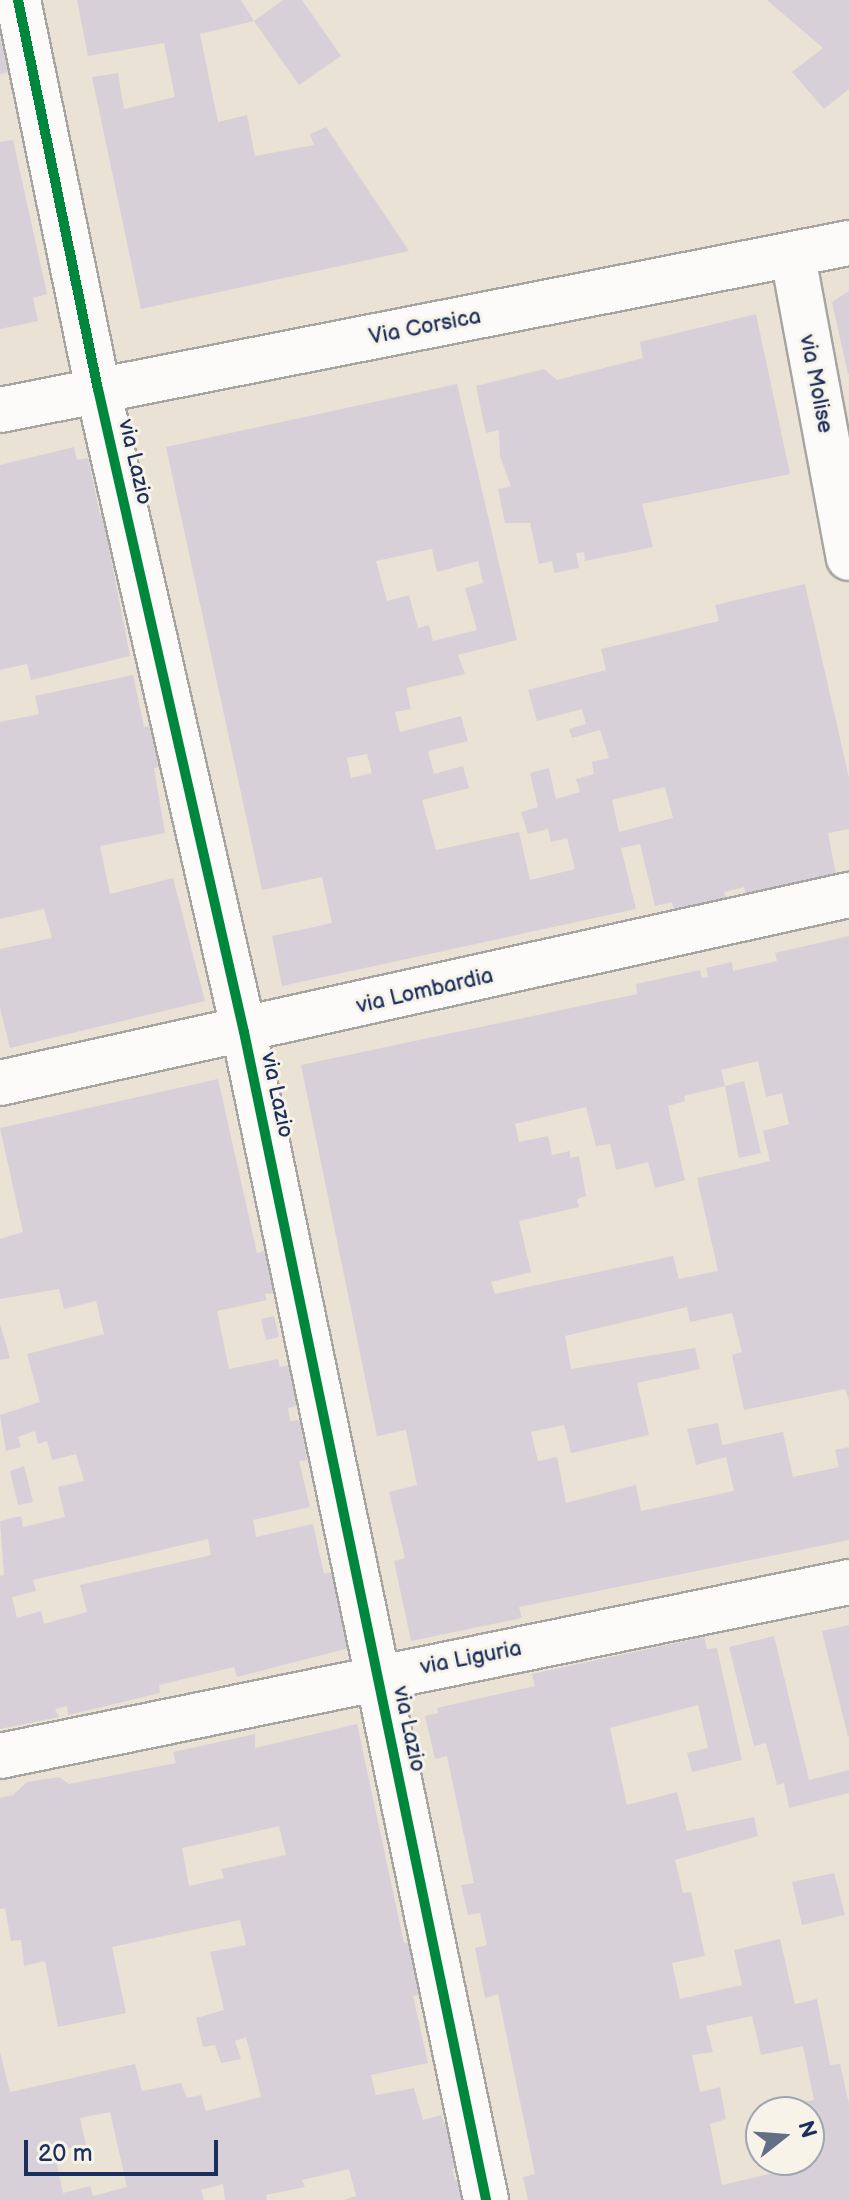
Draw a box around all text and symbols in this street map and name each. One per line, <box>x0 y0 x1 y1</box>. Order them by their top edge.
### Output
street label: Via Corsica <box>367 303 483 351</box>
street label: via Molise <box>794 333 838 435</box>
street label: via Lazio <box>112 417 158 507</box>
street label: via Lombardia <box>354 962 496 1020</box>
street label: via Lazio <box>255 1050 299 1140</box>
street label: via Liguria <box>418 1635 524 1681</box>
street label: via Lazio <box>387 1684 431 1774</box>
north arrow <box>745 2096 825 2176</box>
text: N <box>791 2118 822 2141</box>
scale bar <box>28 2124 222 2174</box>
text: 20 m <box>38 2139 93 2168</box>

